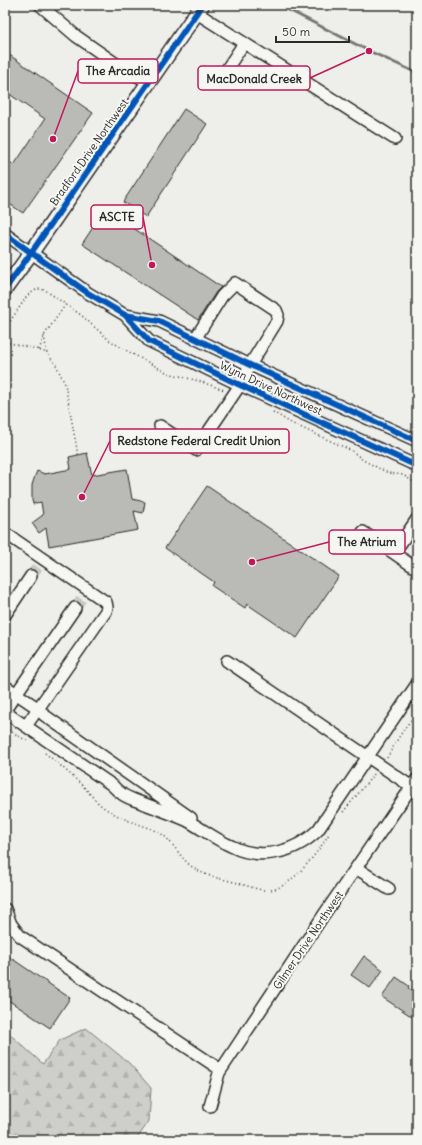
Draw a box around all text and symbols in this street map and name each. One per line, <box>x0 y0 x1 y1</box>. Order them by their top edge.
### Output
scale bar <box>276 18 349 44</box>
text: 50 m <box>282 24 311 39</box>
callout: The Arcadia <box>78 59 158 83</box>
text: The Arcadia <box>86 63 150 78</box>
callout: MacDonald Creek <box>198 66 310 90</box>
text: MacDonald Creek <box>206 71 302 86</box>
street label: Bradford Drive Northwest <box>47 96 131 208</box>
callout: ASCTE <box>91 205 143 229</box>
text: ASCTE <box>99 209 135 224</box>
street label: Wynn Drive Northwest <box>218 358 325 418</box>
callout: Redstone Federal Credit Union <box>110 429 289 453</box>
text: Redstone Federal Credit Union <box>117 433 281 448</box>
callout: The Atrium <box>329 530 405 554</box>
text: The Atrium <box>337 534 397 549</box>
street label: Gilmer Drive Northwest <box>270 888 346 992</box>

